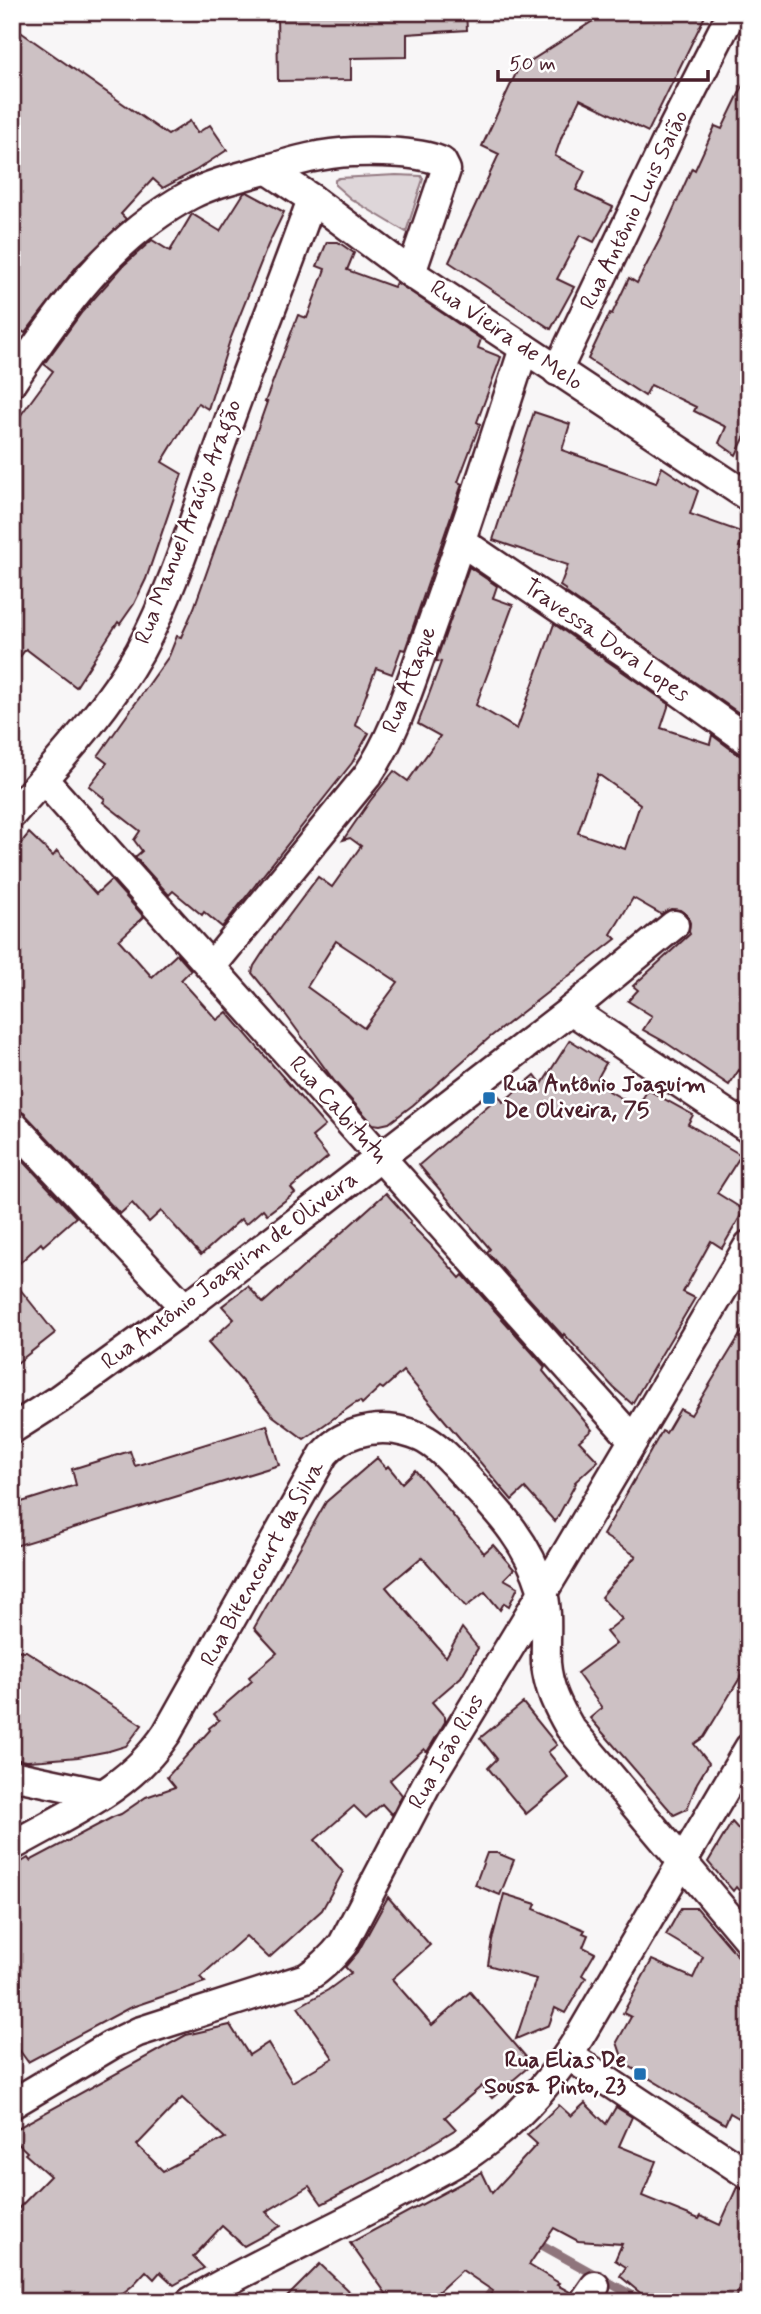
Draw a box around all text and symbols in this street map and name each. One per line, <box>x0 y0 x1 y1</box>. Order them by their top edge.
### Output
scale bar <box>498 38 708 82</box>
text: 50 m <box>509 50 556 78</box>
street label: Rua Antônio Luis Saião <box>574 105 696 315</box>
street label: Rua Vieira de Melo <box>424 274 588 398</box>
street label: Rua Manuel Araújo Aragão <box>128 395 251 649</box>
street label: Travessa Dora Lopes <box>517 572 695 710</box>
street label: Rua Ataque <box>376 622 444 738</box>
street label: Rua Cabitutu <box>282 1050 394 1170</box>
place label: Rua Antônio Joaquim De Oliveira, 75 <box>503 1070 706 1126</box>
marker: Rua Antônio Joaquim De Oliveira, 75 <box>481 1090 497 1106</box>
street label: Rua Antônio Joaquim de Oliveira <box>96 1165 364 1377</box>
street label: Rua Bitencourt da Silva <box>194 1456 332 1672</box>
street label: Rua João Rios <box>402 1689 492 1815</box>
place label: Rua Elias De Sousa Pinto, 23 <box>484 2046 626 2102</box>
marker: Rua Elias De Sousa Pinto, 23 <box>632 2066 648 2082</box>

